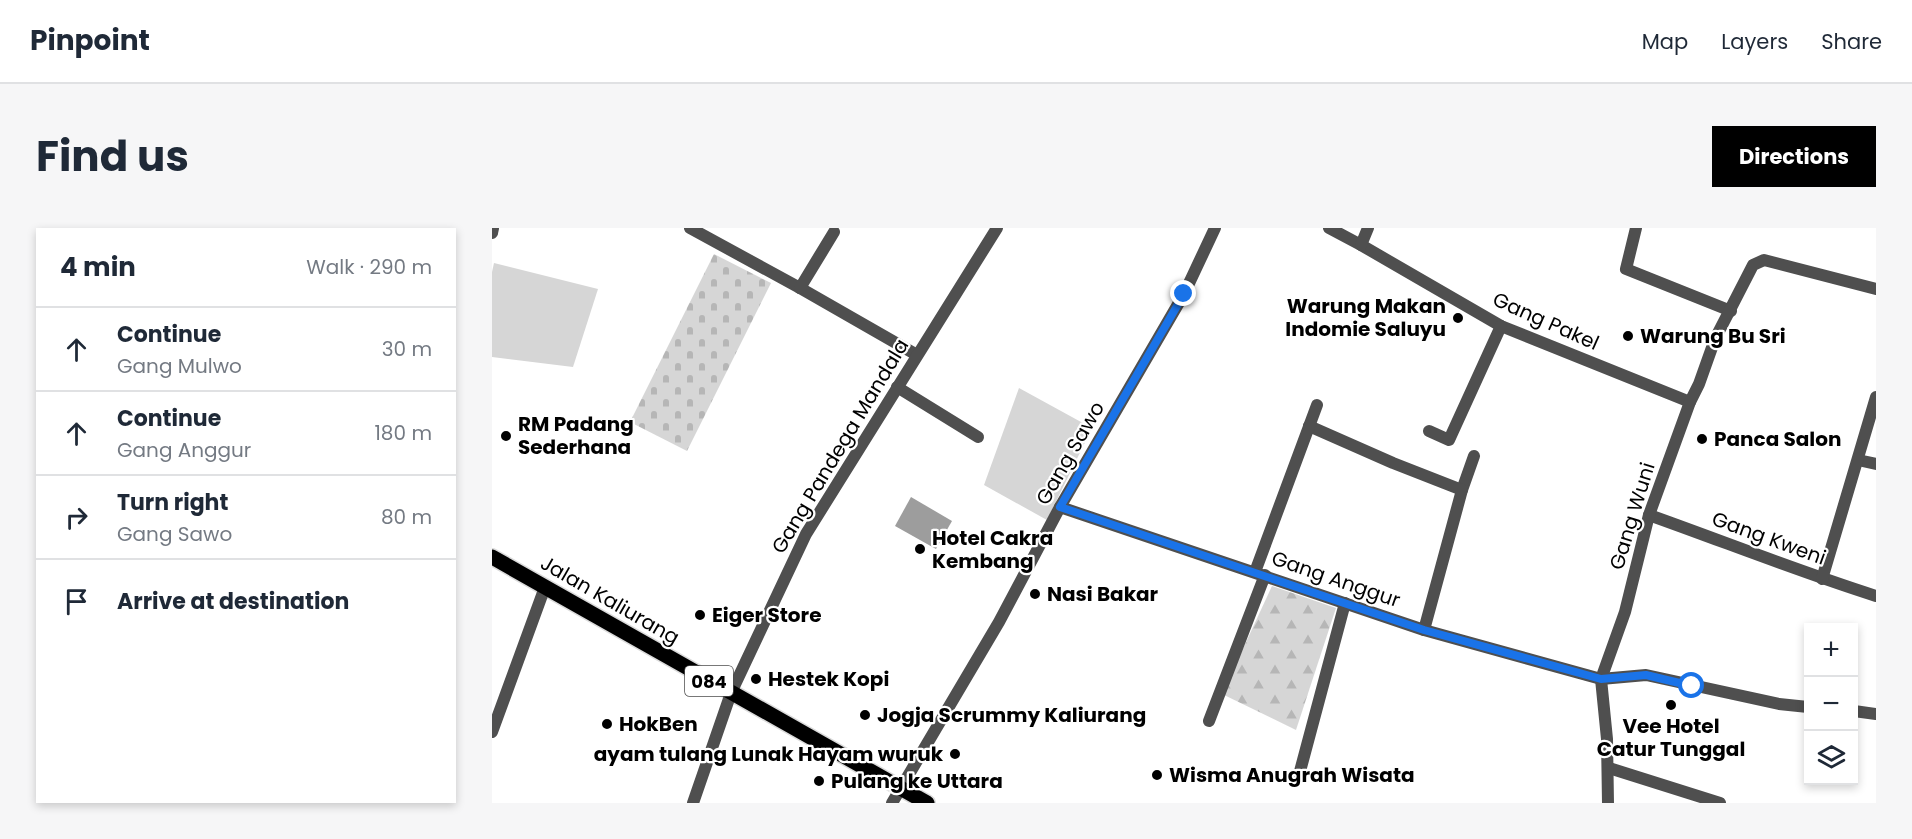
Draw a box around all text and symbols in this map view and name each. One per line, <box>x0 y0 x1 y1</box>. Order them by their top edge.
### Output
text: Pinpoint <box>30 21 150 60</box>
text: Map <box>1642 27 1688 56</box>
text: Layers <box>1721 27 1788 56</box>
text: Share <box>1821 27 1882 56</box>
button: Directions <box>1712 126 1876 187</box>
text: Find us <box>36 127 189 186</box>
text: 4 min <box>60 249 136 285</box>
text: Walk · 290 m <box>306 253 432 281</box>
route end <box>1170 280 1196 306</box>
street label: Gang Pakel <box>1488 285 1604 357</box>
place label: Warung Makan Indomie Saluyu <box>1285 292 1446 343</box>
marker: Warung Makan Indomie Saluyu <box>1451 311 1465 325</box>
text: Continue <box>117 319 221 350</box>
place label: Warung Bu Sri <box>1640 322 1786 350</box>
marker: Warung Bu Sri <box>1621 329 1635 343</box>
icon: ahead <box>60 333 93 366</box>
street label: Gang Pandega Mandala <box>765 333 915 559</box>
text: 30 m <box>382 335 432 363</box>
text: Gang Mulwo <box>117 352 242 380</box>
street label: Gang Sawo <box>1029 396 1111 510</box>
text: Continue <box>117 403 221 434</box>
place label: RM Padang Sederhana <box>518 410 634 461</box>
icon: ahead <box>60 417 93 450</box>
text: 180 m <box>374 419 432 447</box>
place label: Panca Salon <box>1714 425 1841 453</box>
marker: RM Padang Sederhana <box>499 429 513 443</box>
marker: Panca Salon <box>1695 432 1709 446</box>
text: Gang Anggur <box>117 436 251 464</box>
street label: Gang Wuni <box>1602 459 1662 573</box>
text: Turn right <box>117 487 228 518</box>
icon: right <box>60 501 93 534</box>
text: 80 m <box>381 503 432 531</box>
street label: Gang Kweni <box>1708 504 1830 572</box>
text: Gang Sawo <box>117 520 232 548</box>
place label: Hotel Cakra Kembang <box>932 524 1053 575</box>
marker: Hotel Cakra Kembang <box>913 542 927 556</box>
street label: Gang Anggur <box>1268 544 1404 614</box>
street label: Jalan Kaliurang <box>535 549 685 651</box>
place label: Nasi Bakar <box>1047 580 1159 608</box>
icon: arrive <box>60 585 93 618</box>
text: Arrive at destination <box>117 586 349 617</box>
marker: Nasi Bakar <box>1028 587 1042 601</box>
place label: Eiger Store <box>712 601 821 629</box>
marker: Eiger Store <box>693 608 707 622</box>
map controls <box>1804 623 1858 785</box>
button: + <box>1804 623 1858 677</box>
place label: Hestek Kopi <box>768 665 889 693</box>
road number: 084 <box>685 666 733 696</box>
marker: Hestek Kopi <box>749 672 763 686</box>
route start <box>1678 672 1704 698</box>
button: − <box>1804 677 1858 731</box>
marker: Vee Hotel Catur Tunggal <box>1664 698 1678 712</box>
place label: Jogja Scrummy Kaliurang <box>877 701 1146 729</box>
marker: Jogja Scrummy Kaliurang <box>858 708 872 722</box>
place label: HokBen <box>619 710 698 738</box>
place label: Vee Hotel Catur Tunggal <box>1597 712 1745 763</box>
marker: HokBen <box>600 717 614 731</box>
button: layers <box>1804 731 1858 785</box>
place label: ayam tulang Lunak Hayam wuruk <box>594 740 944 768</box>
marker: ayam tulang Lunak Hayam wuruk <box>948 747 962 761</box>
place label: Wisma Anugrah Wisata <box>1169 761 1415 789</box>
place label: Pulang ke Uttara <box>831 767 1003 795</box>
marker: Wisma Anugrah Wisata <box>1150 768 1164 782</box>
marker: Pulang ke Uttara <box>812 774 826 788</box>

